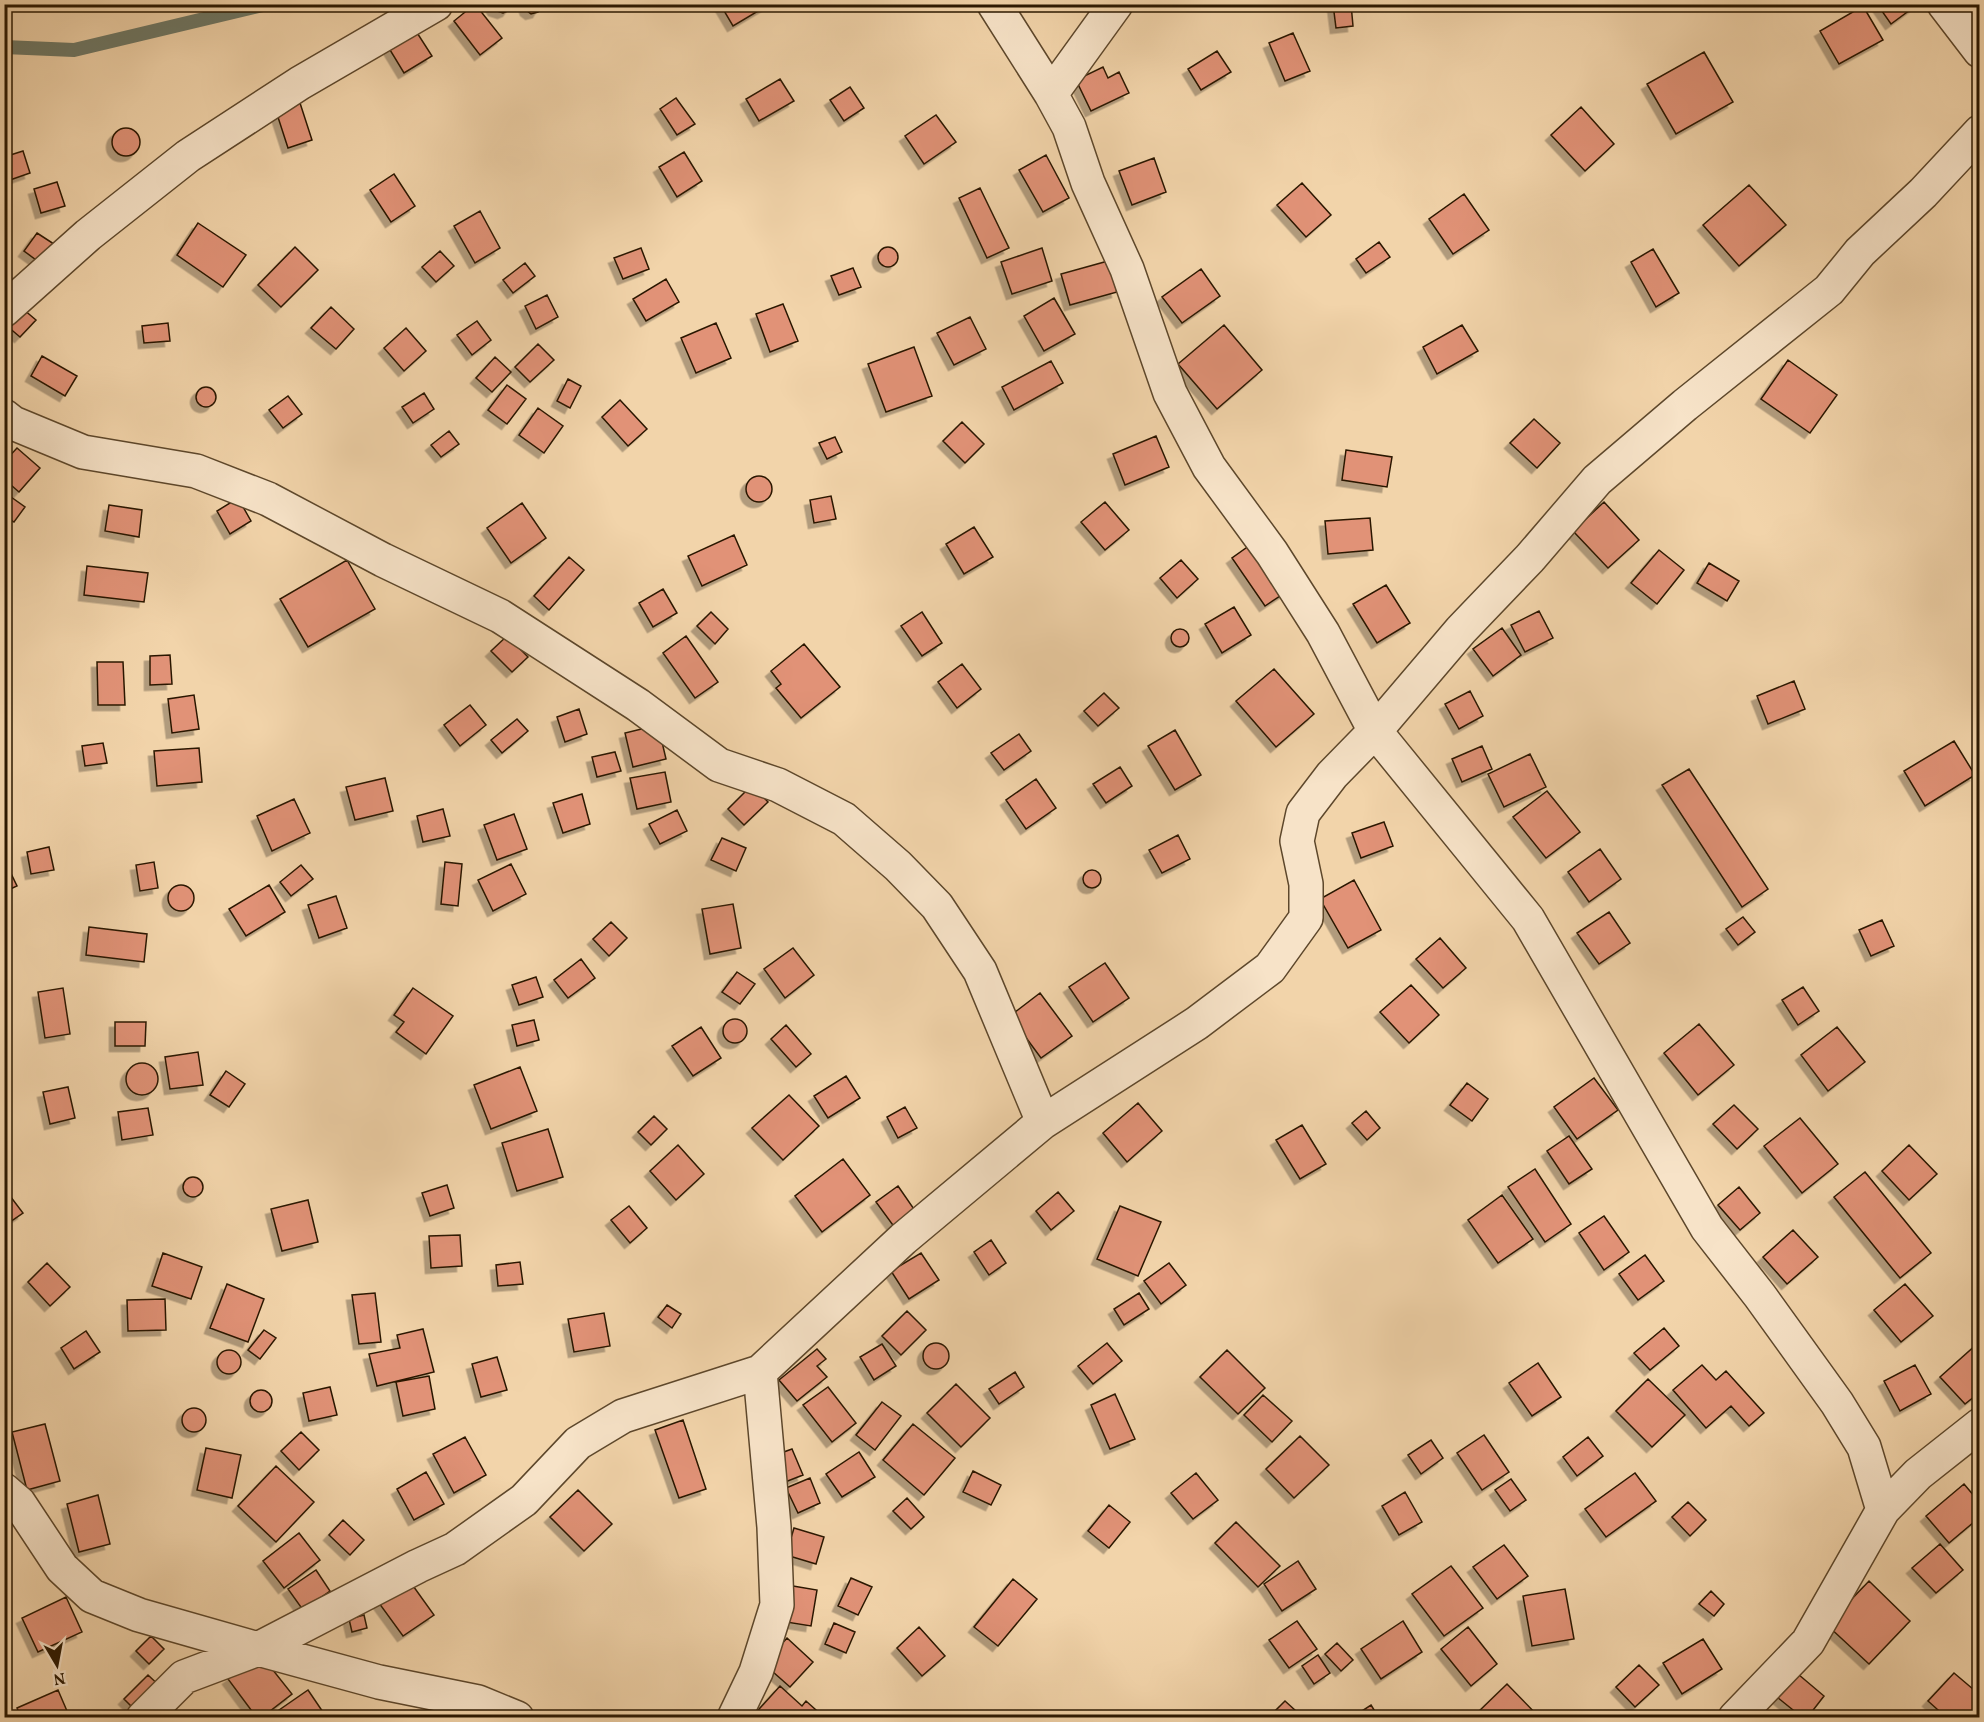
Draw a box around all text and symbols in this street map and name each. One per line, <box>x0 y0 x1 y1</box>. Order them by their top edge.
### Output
north arrow <box>27 1635 87 1695</box>
text: N <box>51 1666 67 1690</box>

